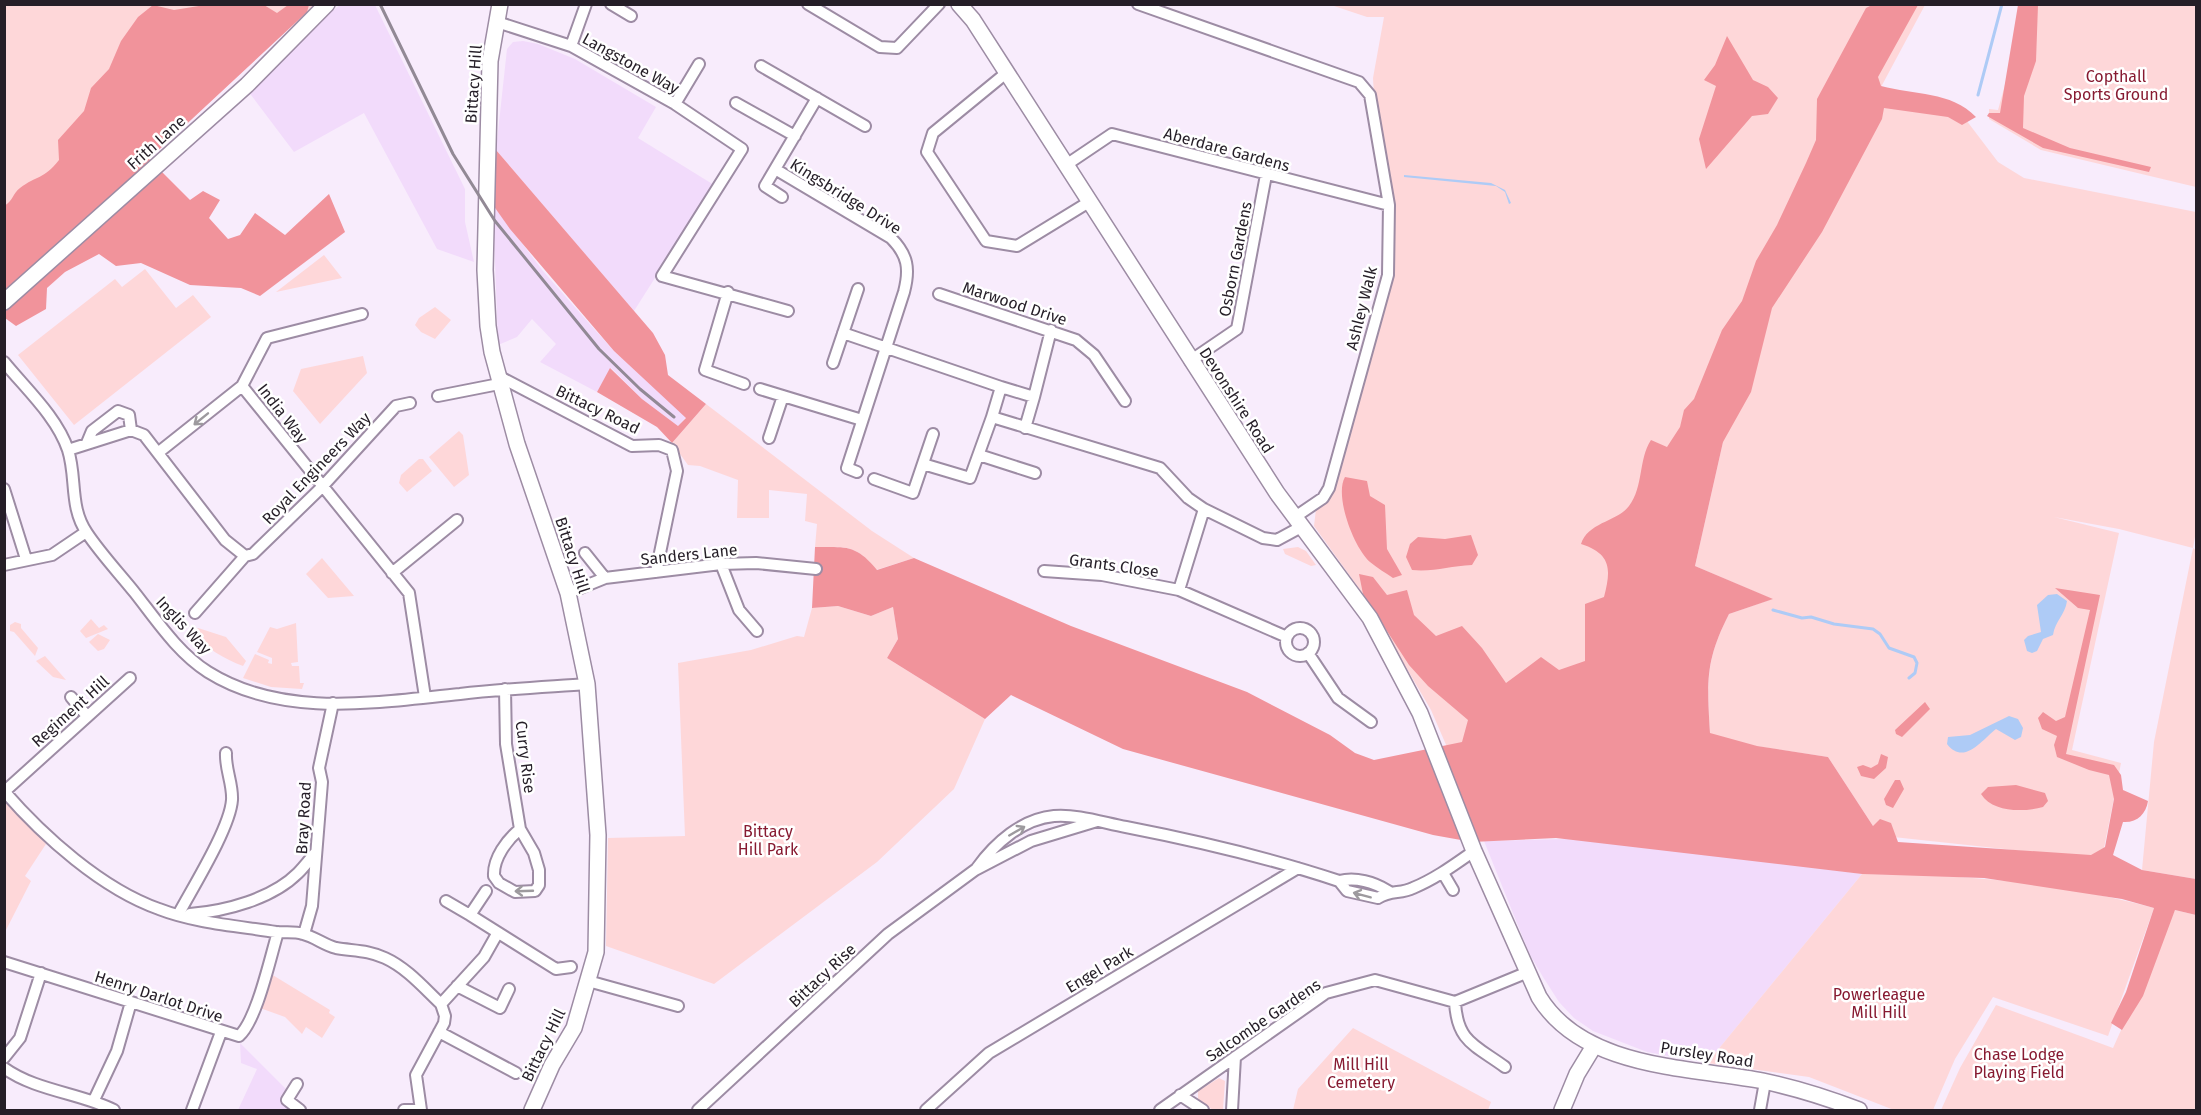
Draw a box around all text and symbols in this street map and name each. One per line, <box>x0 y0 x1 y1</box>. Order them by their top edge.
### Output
street label: Langstone Way <box>579 29 683 98</box>
street label: Bittacy Hill <box>461 44 486 124</box>
park label: Copthall Sports Ground <box>2064 67 2168 104</box>
street label: Frith Lane <box>123 111 189 174</box>
street label: Aberdare Gardens <box>1162 124 1292 175</box>
street label: Kingsbridge Drive <box>787 155 905 238</box>
street label: Osborn Gardens <box>1215 200 1256 318</box>
street label: Ashley Walk <box>1342 264 1381 352</box>
street label: Marwood Drive <box>960 278 1070 329</box>
street label: Devonshire Road <box>1195 344 1278 457</box>
street label: India Way <box>254 380 312 447</box>
street label: Bittacy Road <box>553 381 643 438</box>
street label: Royal Engineers Way <box>258 408 375 528</box>
one-way arrow <box>193 413 209 426</box>
street label: Bittacy Hill <box>551 515 594 596</box>
street label: Sanders Lane <box>640 540 738 569</box>
street label: Grants Close <box>1068 550 1160 581</box>
street label: Inglis Way <box>152 592 215 658</box>
street label: Regiment Hill <box>28 671 113 751</box>
street label: Curry Rise <box>512 720 539 794</box>
street label: Bray Road <box>292 781 315 855</box>
park label: Bittacy Hill Park <box>738 822 799 859</box>
one-way arrow <box>1008 825 1025 837</box>
one-way arrow <box>515 885 534 897</box>
one-way arrow <box>1353 889 1372 901</box>
street label: Bittacy Rise <box>785 940 860 1011</box>
street label: Engel Park <box>1062 942 1137 997</box>
street label: Henry Darlot Drive <box>92 967 225 1026</box>
street label: Salcombe Gardens <box>1202 975 1324 1066</box>
park label: Powerleague Mill Hill <box>1833 985 1925 1022</box>
street label: Bittacy Hill <box>518 1005 569 1085</box>
street label: Pursley Road <box>1659 1038 1755 1071</box>
park label: Chase Lodge Playing Field <box>1973 1045 2065 1082</box>
park label: Mill Hill Cemetery <box>1327 1055 1395 1092</box>

